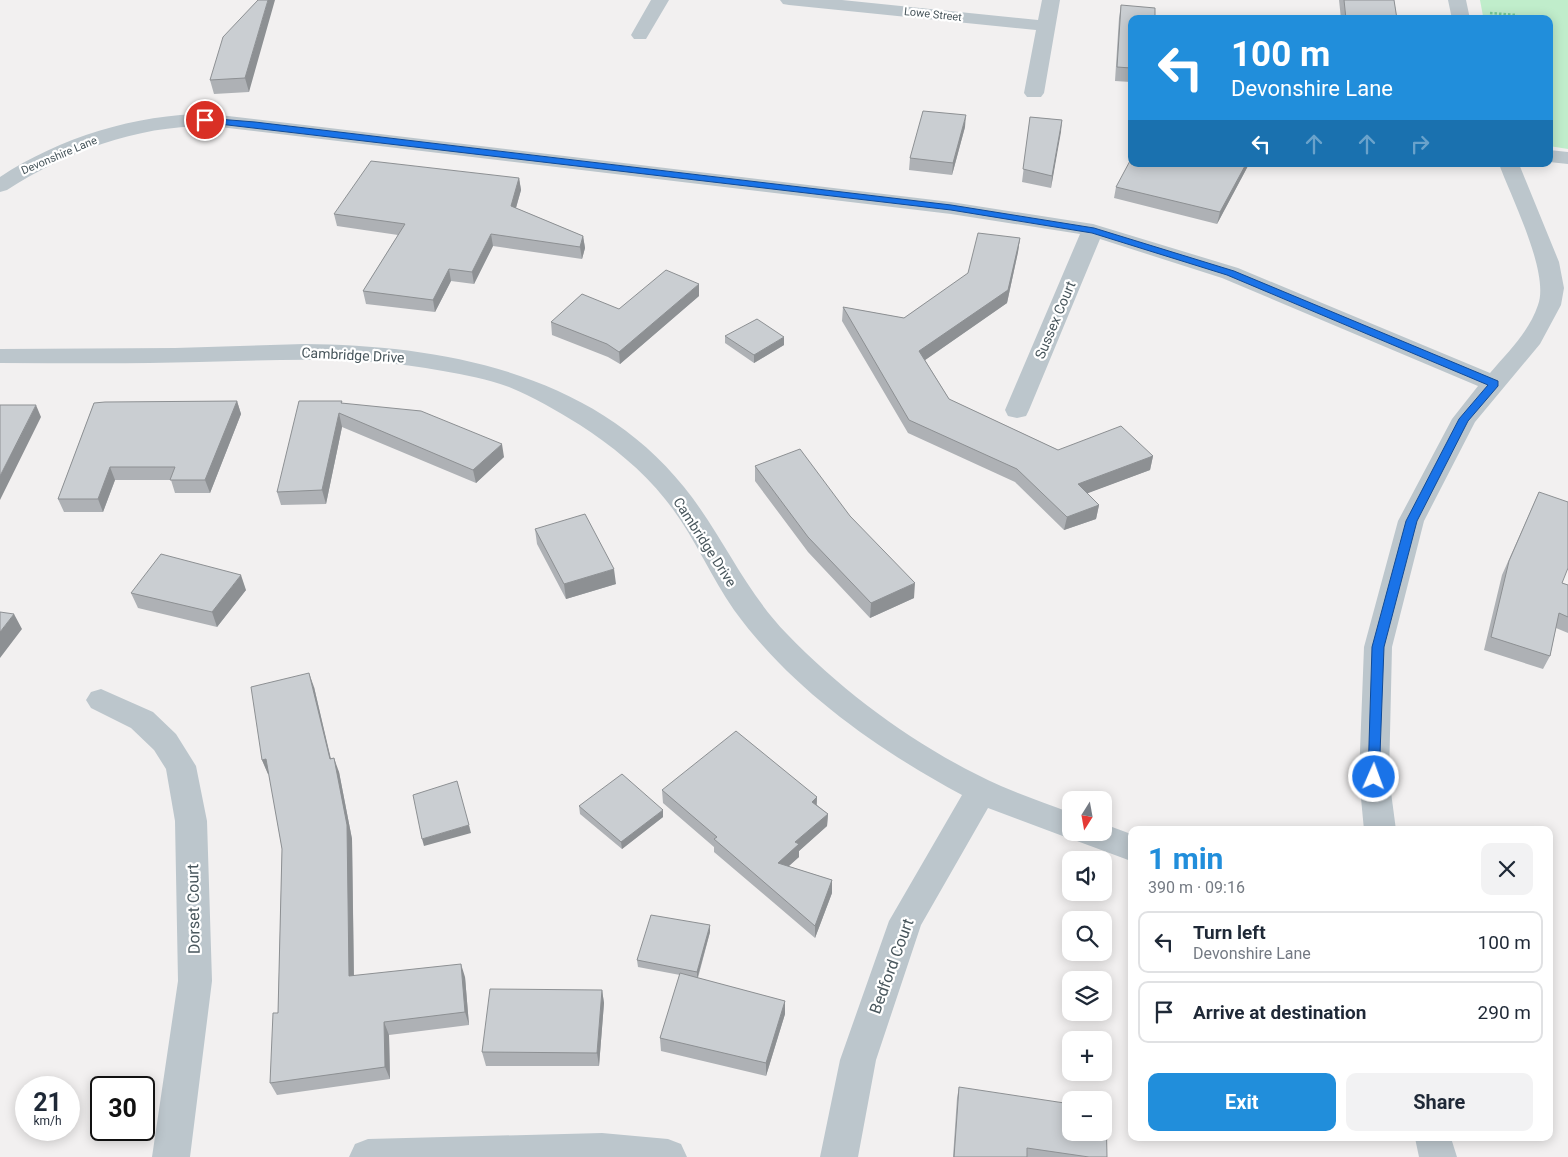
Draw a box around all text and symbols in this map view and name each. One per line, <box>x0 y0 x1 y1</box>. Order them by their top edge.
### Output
street label: Lowe Street <box>903 5 963 24</box>
text: 100 m <box>1231 34 1330 75</box>
icon: left <box>1148 35 1213 100</box>
text: Devonshire Lane <box>1231 76 1393 101</box>
pin <box>184 99 226 141</box>
icon: arrive <box>191 106 219 134</box>
icon: left <box>1247 130 1275 158</box>
icon: ahead <box>1300 130 1328 158</box>
icon: ahead <box>1353 130 1381 158</box>
icon: right <box>1406 130 1434 158</box>
street label: Devonshire Lane <box>19 134 99 177</box>
street label: Sussex Court <box>1031 278 1079 361</box>
street label: Cambridge Drive <box>301 344 405 366</box>
street label: Cambridge Drive <box>670 494 740 590</box>
position arrow <box>1347 750 1399 802</box>
north arrow <box>1062 791 1112 841</box>
map controls <box>1062 791 1112 1141</box>
text: 1 min <box>1148 841 1223 876</box>
button: close <box>1481 843 1533 895</box>
button: sound <box>1062 851 1112 901</box>
street label: Dorset Court <box>183 864 204 954</box>
text: 390 m · 09:16 <box>1148 878 1245 897</box>
button: search <box>1062 911 1112 961</box>
street label: Bedford Court <box>865 916 917 1016</box>
text: Turn left <box>1193 921 1266 944</box>
icon: left <box>1150 928 1178 956</box>
text: 100 m <box>1478 931 1531 954</box>
text: Devonshire Lane <box>1193 944 1311 963</box>
button: layers <box>1062 971 1112 1021</box>
icon: arrive <box>1150 998 1178 1026</box>
text: Arrive at destination <box>1193 1001 1366 1024</box>
text: 290 m <box>1478 1001 1531 1024</box>
button: + <box>1062 1031 1112 1081</box>
button: Exit <box>1148 1073 1336 1131</box>
button: Share <box>1346 1073 1533 1131</box>
speed limit sign: 30 <box>90 1076 155 1141</box>
text: 21 <box>33 1088 62 1117</box>
button: − <box>1062 1091 1112 1141</box>
text: km/h <box>33 1114 62 1128</box>

